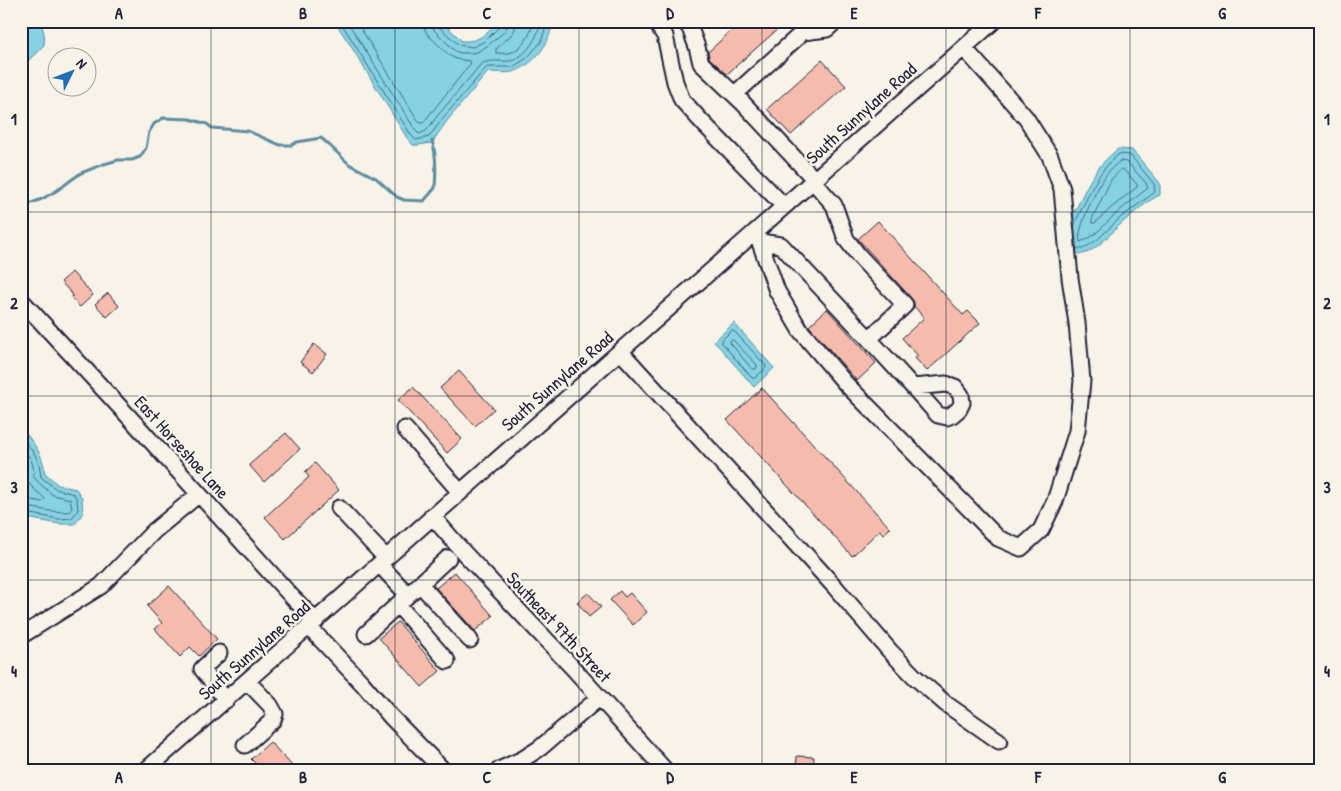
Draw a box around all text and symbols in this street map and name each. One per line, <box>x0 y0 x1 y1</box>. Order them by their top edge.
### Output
text: A <box>115 2 123 24</box>
text: B <box>299 2 307 24</box>
text: C <box>483 2 492 24</box>
text: D <box>666 2 674 24</box>
text: E <box>850 2 858 24</box>
text: F <box>1034 2 1042 24</box>
text: G <box>1218 2 1226 24</box>
north arrow <box>48 48 98 98</box>
text: N <box>72 54 92 72</box>
street label: South Sunnylane Road <box>800 57 922 169</box>
text: 1 <box>11 108 17 130</box>
text: 1 <box>1324 108 1330 130</box>
text: 2 <box>10 292 18 314</box>
text: 2 <box>1323 292 1331 314</box>
street label: South Sunnylane Road <box>496 325 618 437</box>
street label: East Horseshoe Lane <box>129 390 235 504</box>
text: 3 <box>10 476 18 498</box>
text: 3 <box>1323 476 1331 498</box>
street label: Southeast 97th Street <box>501 566 618 689</box>
street label: South Sunnylane Road <box>193 594 315 706</box>
text: 4 <box>11 660 17 682</box>
text: 4 <box>1324 660 1330 682</box>
text: A <box>115 766 123 788</box>
text: B <box>299 766 307 788</box>
text: C <box>483 766 492 788</box>
text: D <box>666 766 674 788</box>
text: E <box>850 766 858 788</box>
text: F <box>1034 766 1042 788</box>
text: G <box>1218 766 1226 788</box>

